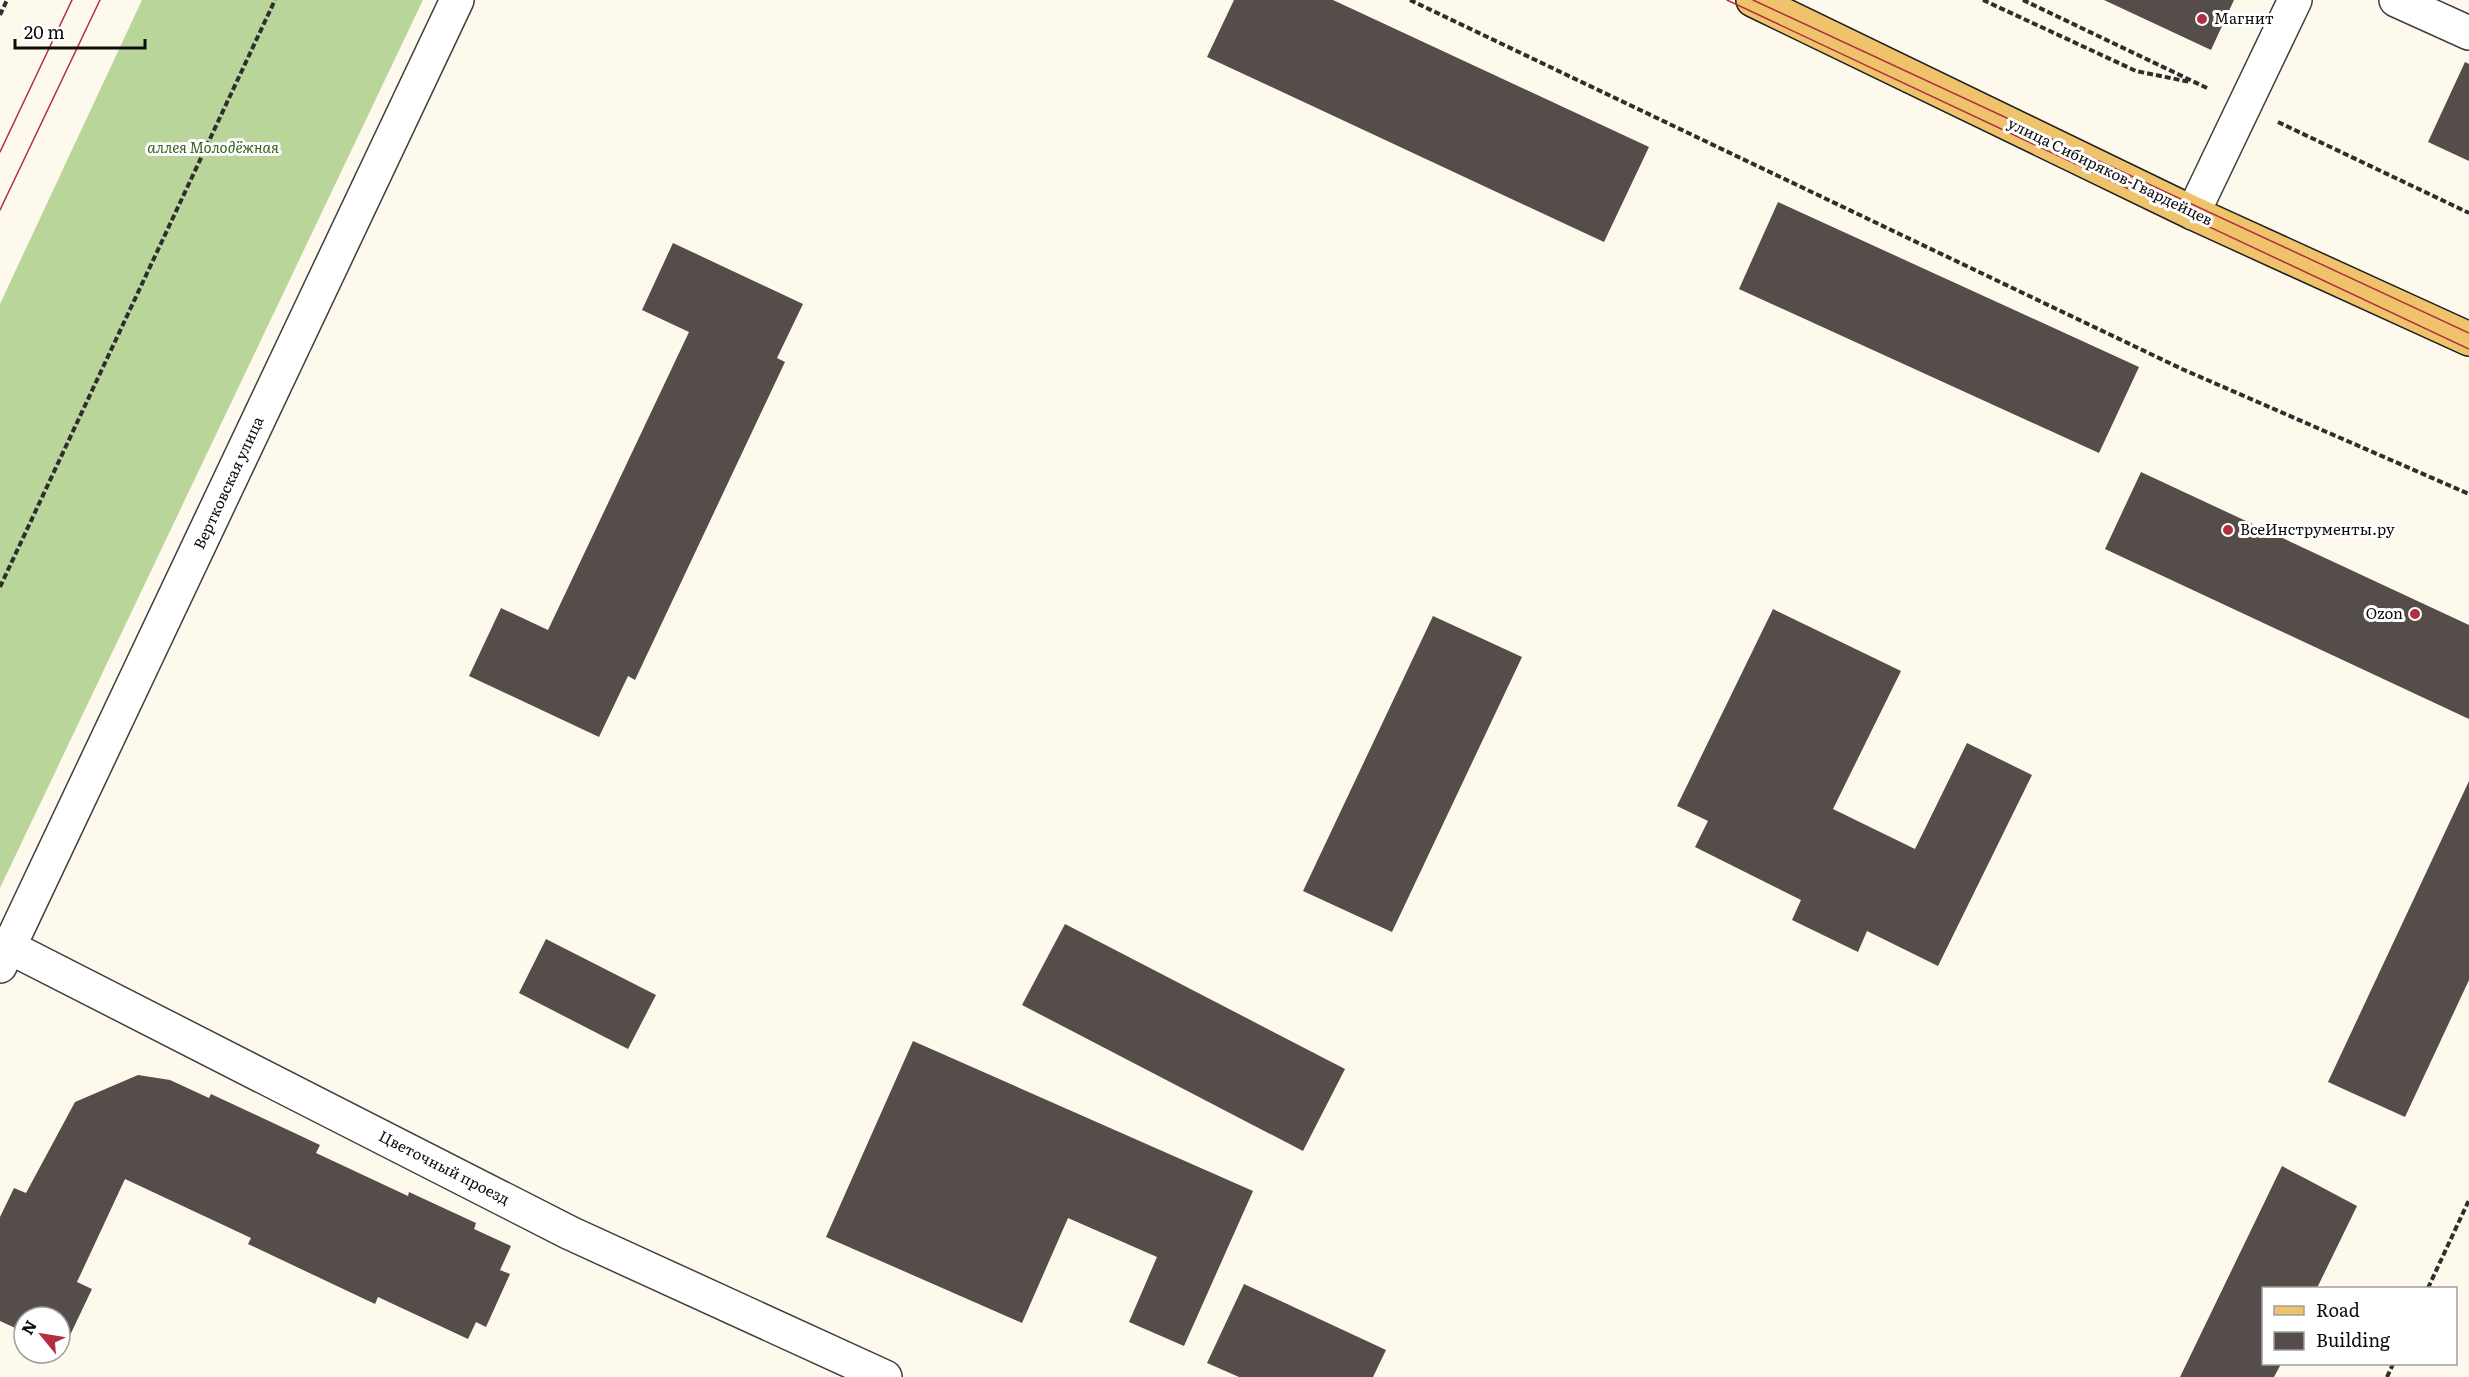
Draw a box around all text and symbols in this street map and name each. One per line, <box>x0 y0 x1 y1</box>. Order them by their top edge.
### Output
place label: Магнит <box>2214 6 2274 29</box>
scale bar <box>15 12 146 50</box>
marker: Магнит <box>2195 12 2209 26</box>
text: 20 m <box>24 18 65 45</box>
street label: улица Сибиряков-Гвардейцев <box>2004 111 2217 230</box>
park label: аллея Молодёжная <box>147 135 279 158</box>
street label: Вертковская улица <box>187 411 269 553</box>
place label: ВсеИнструменты.ру <box>2240 517 2395 540</box>
marker: ВсеИнструменты.ру <box>2221 523 2235 537</box>
place label: Ozon <box>2366 601 2403 624</box>
marker: Ozon <box>2408 607 2422 621</box>
street label: Цветочный проезд <box>375 1124 514 1210</box>
legend <box>2262 1287 2457 1365</box>
text: Road <box>2316 1296 2360 1323</box>
north arrow <box>12 1305 72 1365</box>
text: N <box>14 1315 42 1339</box>
text: Building <box>2316 1326 2391 1353</box>

